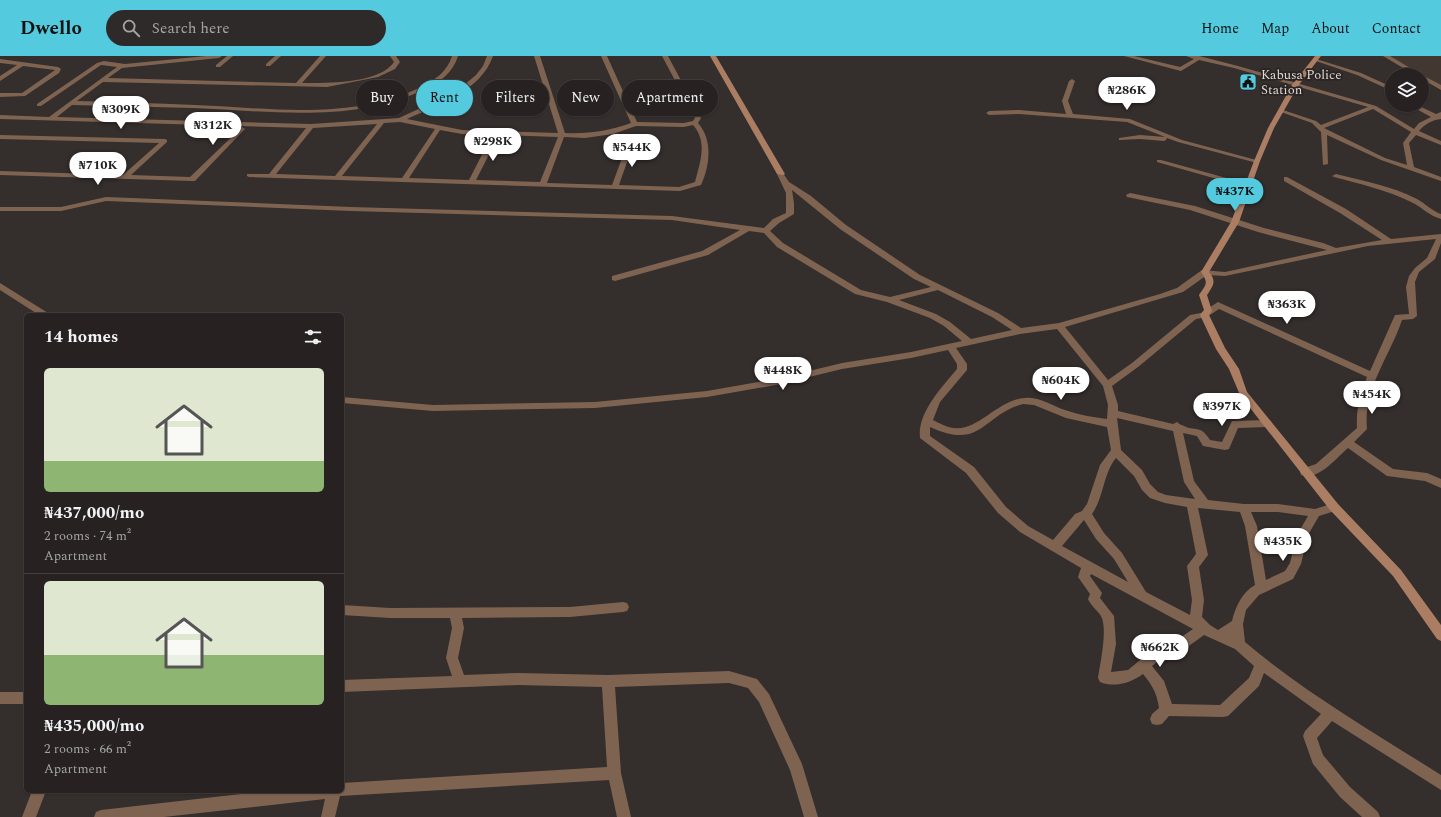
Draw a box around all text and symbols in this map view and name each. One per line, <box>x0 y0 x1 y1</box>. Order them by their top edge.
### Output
search box <box>106 10 386 46</box>
text: Dwello <box>20 14 82 43</box>
icon: search <box>120 17 142 39</box>
text: Search here <box>152 17 230 40</box>
text: Home <box>1201 18 1239 39</box>
text: Map <box>1261 18 1289 39</box>
text: About <box>1311 18 1350 39</box>
text: Contact <box>1372 18 1421 39</box>
place label: Kabusa Police Station <box>1261 65 1342 100</box>
map controls <box>1385 68 1429 112</box>
button: layers <box>1385 68 1429 112</box>
public building icon: Kabusa Police Station <box>1238 72 1258 92</box>
pin: ₦286K <box>1099 77 1155 111</box>
chip: Buy <box>356 80 408 116</box>
chip: Rent <box>416 80 473 116</box>
chip: Filters <box>481 80 549 116</box>
chip: New <box>557 80 614 116</box>
chip: Apartment <box>622 80 718 116</box>
text: ₦286K <box>1107 80 1147 100</box>
pin: ₦309K <box>93 96 149 130</box>
text: ₦309K <box>101 99 141 119</box>
pin: ₦312K <box>185 112 241 146</box>
text: ₦312K <box>193 115 233 135</box>
pin: ₦298K <box>465 128 521 162</box>
text: ₦298K <box>473 131 513 151</box>
pin: ₦544K <box>604 134 660 168</box>
text: ₦544K <box>612 137 652 157</box>
pin: ₦710K <box>70 152 126 186</box>
text: ₦710K <box>78 155 118 175</box>
pin: ₦437K <box>1207 178 1263 212</box>
text: ₦437K <box>1215 181 1255 201</box>
pin: ₦363K <box>1259 291 1315 325</box>
text: ₦363K <box>1267 294 1307 314</box>
text: 14 homes <box>44 324 118 350</box>
icon: filters <box>302 326 324 348</box>
pin: ₦448K <box>755 357 811 391</box>
text: ₦448K <box>763 360 803 380</box>
pin: ₦604K <box>1033 367 1089 401</box>
text: ₦604K <box>1041 370 1081 390</box>
pin: ₦454K <box>1344 381 1400 415</box>
text: ₦454K <box>1352 384 1392 404</box>
pin: ₦397K <box>1194 393 1250 427</box>
icon: home <box>148 394 220 466</box>
text: ₦397K <box>1202 396 1242 416</box>
text: ₦437,000/mo <box>44 500 144 526</box>
text: 2 rooms · 74 m² <box>44 526 131 546</box>
pin: ₦435K <box>1255 528 1311 562</box>
text: ₦435K <box>1263 531 1303 551</box>
text: Apartment <box>44 546 107 566</box>
icon: home <box>148 607 220 679</box>
pin: ₦662K <box>1132 634 1188 668</box>
text: ₦662K <box>1140 637 1180 657</box>
text: ₦435,000/mo <box>44 713 144 739</box>
text: 2 rooms · 66 m² <box>44 739 131 759</box>
text: Apartment <box>44 759 107 779</box>

